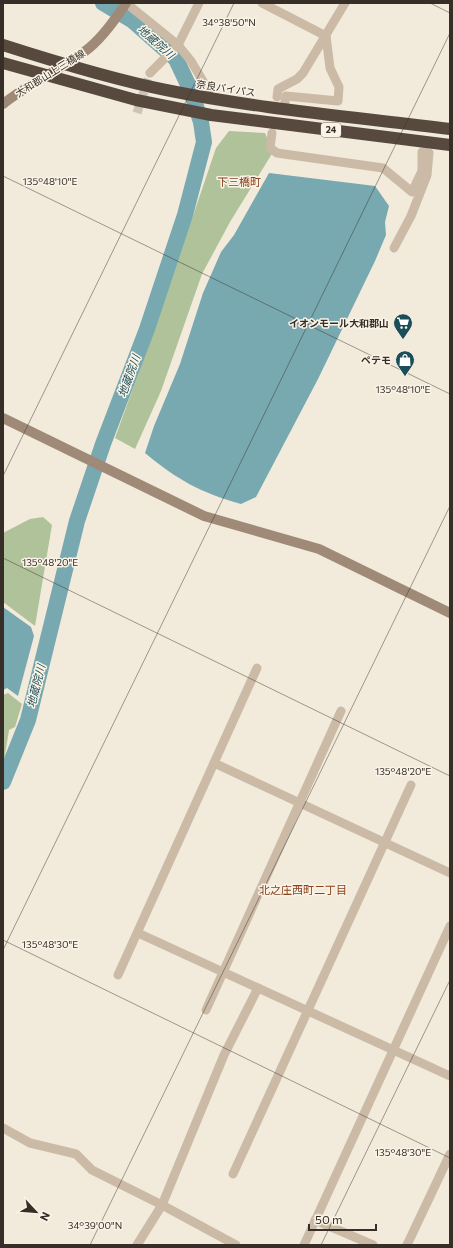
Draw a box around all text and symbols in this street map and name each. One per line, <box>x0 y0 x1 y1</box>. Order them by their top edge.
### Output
text: 34°38'50"N <box>202 16 256 28</box>
water label: 地蔵院川 <box>135 22 178 62</box>
street label: 大和郡山上三橋線 <box>13 47 87 99</box>
street label: 奈良バイパス <box>196 77 256 99</box>
road number: 24 <box>321 123 341 137</box>
text: 135°48'10"E <box>23 175 78 187</box>
district label: 下三橋町 <box>217 175 261 188</box>
supermarket icon: イオンモール大和郡山 <box>392 312 414 340</box>
place label: イオンモール大和郡山 <box>289 317 389 329</box>
shop icon: ペテモ <box>394 349 416 377</box>
water label: 地蔵院川 <box>115 352 143 399</box>
place label: ペテモ <box>361 354 391 366</box>
text: 135°48'10"E <box>376 383 431 395</box>
text: 135°48'20"E <box>22 556 78 568</box>
water label: 地蔵院川 <box>24 662 47 709</box>
text: 135°48'20"E <box>375 765 431 777</box>
district label: 北之庄西町二丁目 <box>259 883 347 896</box>
text: 135°48'30"E <box>22 938 78 950</box>
text: 135°48'30"E <box>375 1146 431 1158</box>
north arrow <box>16 1192 56 1232</box>
scale bar <box>309 1206 376 1232</box>
text: N <box>38 1210 53 1223</box>
text: 50 m <box>315 1212 343 1226</box>
text: 34°39'00"N <box>68 1219 122 1231</box>

